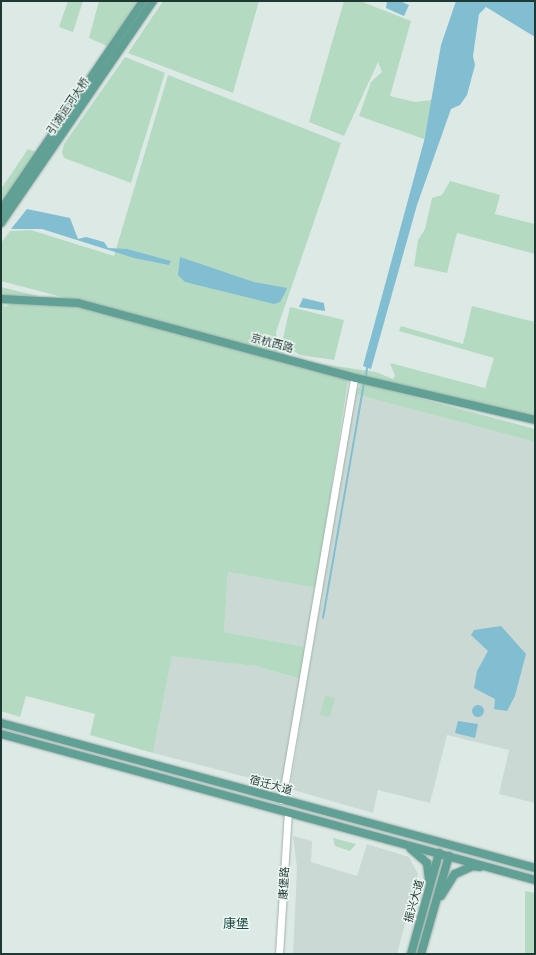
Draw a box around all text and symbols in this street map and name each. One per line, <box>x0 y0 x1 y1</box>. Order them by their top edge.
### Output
street label: 引湖运河大桥 <box>44 75 92 137</box>
street label: 京杭西路 <box>249 331 295 355</box>
street label: 宿迁大道 <box>248 773 294 797</box>
street label: 康堡路 <box>277 866 291 900</box>
street label: 振兴大道 <box>402 878 426 924</box>
district label: 康堡 <box>223 915 249 931</box>

